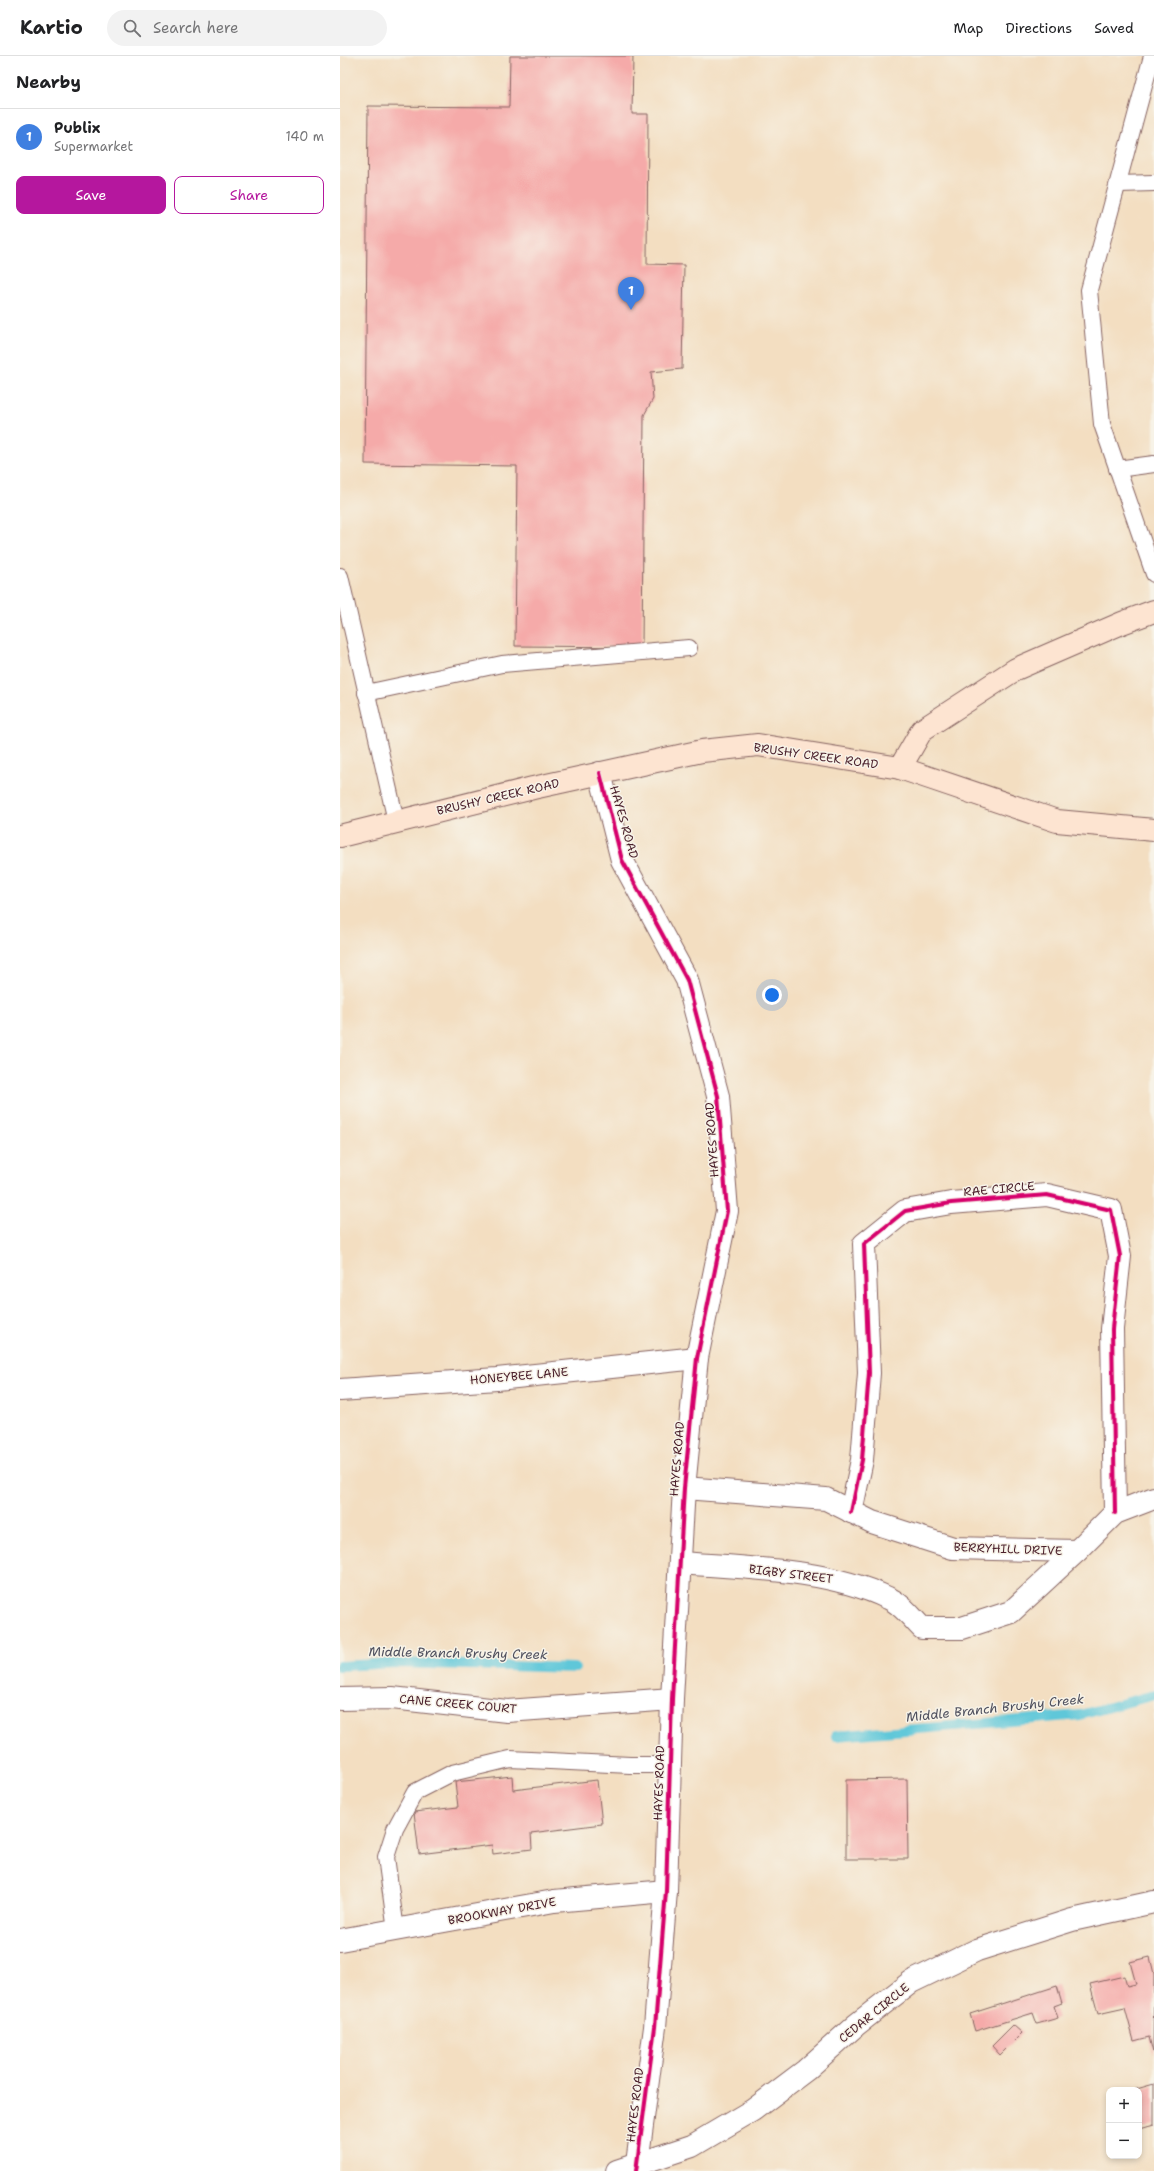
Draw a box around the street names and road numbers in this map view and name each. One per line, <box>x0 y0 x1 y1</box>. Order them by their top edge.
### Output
street label: BRUSHY CREEK ROAD <box>753 739 879 773</box>
street label: BRUSHY CREEK ROAD <box>435 775 561 819</box>
street label: HAYES ROAD <box>606 784 642 860</box>
street label: HAYES ROAD <box>701 1102 723 1178</box>
street label: RAE CIRCLE <box>963 1178 1035 1200</box>
street label: HONEYBEE LANE <box>469 1364 569 1388</box>
street label: HAYES ROAD <box>666 1421 688 1497</box>
street label: BERRYHILL DRIVE <box>953 1539 1063 1559</box>
street label: BIGBY STREET <box>748 1561 835 1587</box>
street label: CANE CREEK COURT <box>399 1691 518 1717</box>
street label: HAYES ROAD <box>650 1745 668 1821</box>
street label: BROOKWAY DRIVE <box>447 1894 557 1928</box>
street label: CEDAR CIRCLE <box>835 1980 913 2046</box>
street label: HAYES ROAD <box>622 2067 648 2143</box>

